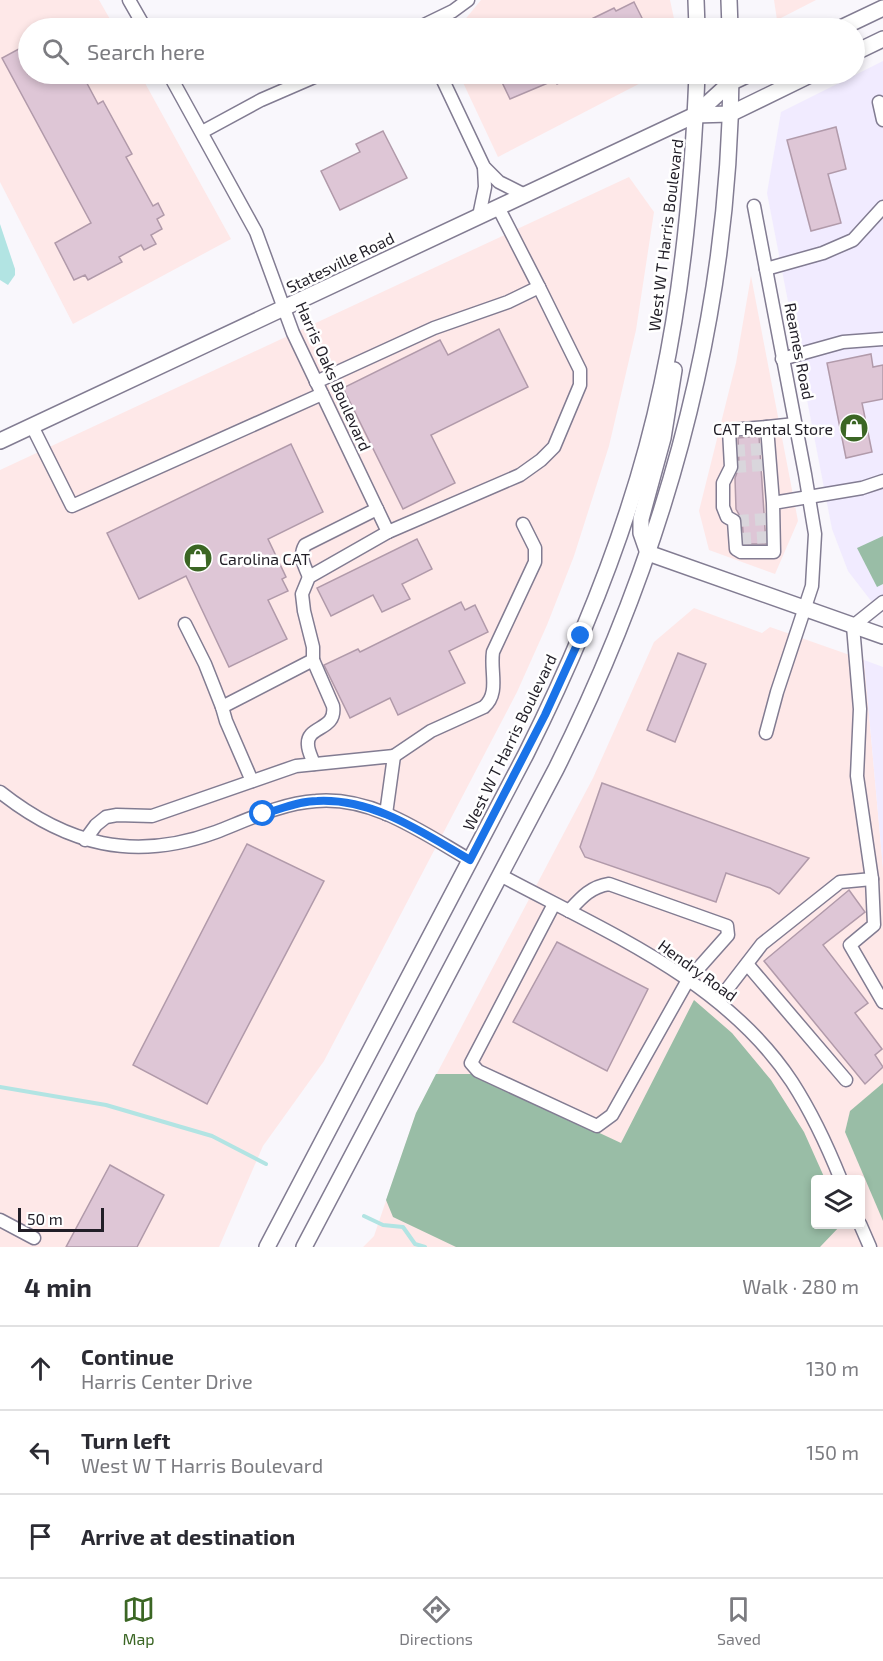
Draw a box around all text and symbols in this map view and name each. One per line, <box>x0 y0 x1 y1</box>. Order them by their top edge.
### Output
search box <box>18 18 865 84</box>
icon: search <box>39 35 72 68</box>
text: Search here <box>87 38 205 64</box>
street label: West W T Harris Boulevard <box>644 138 686 332</box>
street label: Statesville Road <box>283 228 397 296</box>
street label: Harris Oaks Boulevard <box>293 298 375 454</box>
street label: Reames Road <box>781 301 819 401</box>
shop icon: CAT Rental Store <box>838 412 870 444</box>
place label: CAT Rental Store <box>713 419 833 438</box>
shop icon: Carolina CAT <box>182 542 214 574</box>
place label: Carolina CAT <box>219 549 310 568</box>
route end <box>567 622 593 648</box>
street label: West W T Harris Boulevard <box>458 651 560 833</box>
route start <box>249 800 275 826</box>
street label: Hendry Road <box>655 935 741 1005</box>
map controls <box>811 1175 865 1229</box>
button: layers <box>811 1175 865 1229</box>
scale bar <box>18 1205 104 1232</box>
text: 50 m <box>27 1209 63 1228</box>
text: 4 min <box>24 1271 92 1302</box>
text: Walk · 280 m <box>742 1274 859 1298</box>
text: Continue <box>81 1343 174 1369</box>
icon: ahead <box>24 1352 57 1385</box>
text: 130 m <box>806 1356 859 1380</box>
text: Harris Center Drive <box>81 1369 253 1393</box>
text: Turn left <box>81 1427 170 1453</box>
icon: left <box>24 1436 57 1469</box>
text: 150 m <box>806 1440 859 1464</box>
text: West W T Harris Boulevard <box>81 1453 323 1477</box>
icon: arrive <box>24 1520 57 1553</box>
text: Arrive at destination <box>81 1523 295 1549</box>
tab: Map <box>122 1593 155 1648</box>
tab: Directions <box>399 1593 473 1648</box>
tab: Saved <box>717 1593 761 1648</box>

